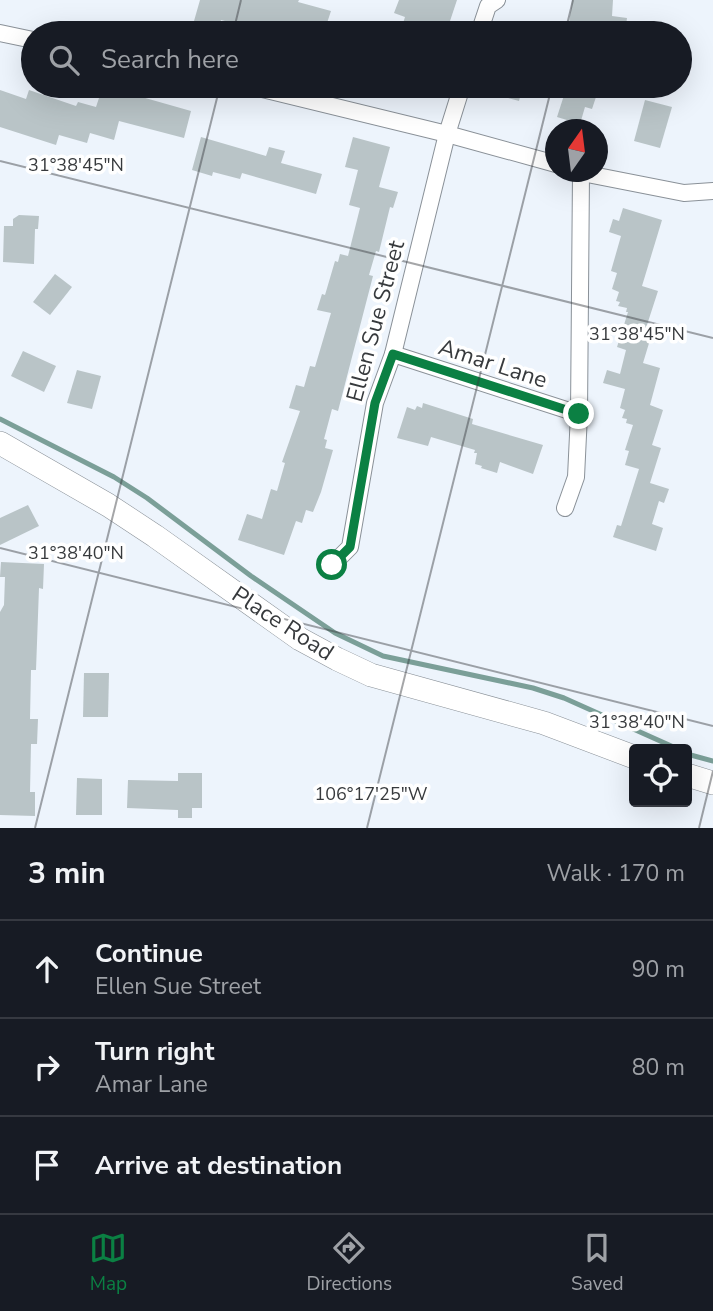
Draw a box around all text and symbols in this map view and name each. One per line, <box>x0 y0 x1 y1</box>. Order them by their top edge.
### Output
search box <box>21 21 692 98</box>
icon: search <box>45 41 83 79</box>
text: Search here <box>101 42 239 77</box>
north arrow <box>545 119 608 182</box>
text: 31°38'45"N <box>28 153 124 177</box>
street label: Ellen Sue Street <box>339 236 412 405</box>
text: 31°38'45"N <box>589 322 685 346</box>
street label: Amar Lane <box>434 331 551 396</box>
route end <box>563 398 594 429</box>
text: 31°38'40"N <box>28 541 124 565</box>
route start <box>316 549 347 580</box>
street label: Place Road <box>226 579 340 668</box>
text: 31°38'40"N <box>589 710 685 734</box>
map controls <box>629 744 692 807</box>
button: locate <box>629 744 692 807</box>
text: 106°17'25"W <box>314 782 428 806</box>
text: 3 min <box>28 853 106 894</box>
text: Walk · 170 m <box>546 858 685 889</box>
text: Continue <box>95 936 203 971</box>
icon: ahead <box>28 950 66 988</box>
text: 90 m <box>632 954 685 985</box>
text: Ellen Sue Street <box>95 971 261 1002</box>
text: Turn right <box>95 1034 214 1069</box>
icon: right <box>28 1048 66 1086</box>
text: 80 m <box>632 1052 685 1083</box>
text: Amar Lane <box>95 1069 208 1100</box>
icon: arrive <box>28 1146 66 1184</box>
text: Arrive at destination <box>95 1148 342 1183</box>
tab: Map <box>89 1229 127 1297</box>
tab: Directions <box>306 1229 392 1297</box>
tab: Saved <box>571 1229 624 1297</box>

